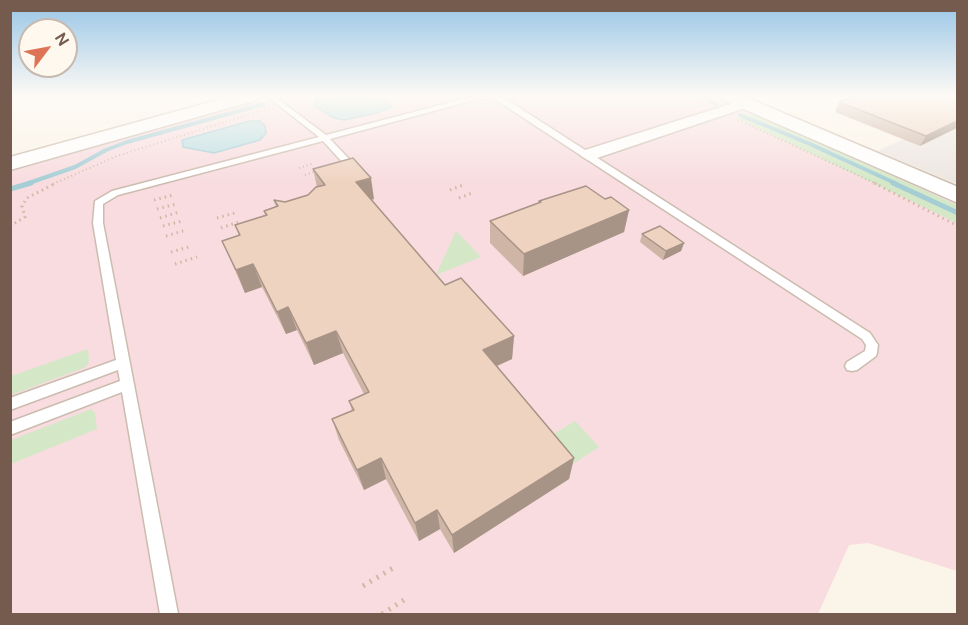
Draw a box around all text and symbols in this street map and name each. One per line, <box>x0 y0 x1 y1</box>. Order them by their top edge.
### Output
north arrow <box>18 18 78 78</box>
text: N <box>50 29 74 50</box>

